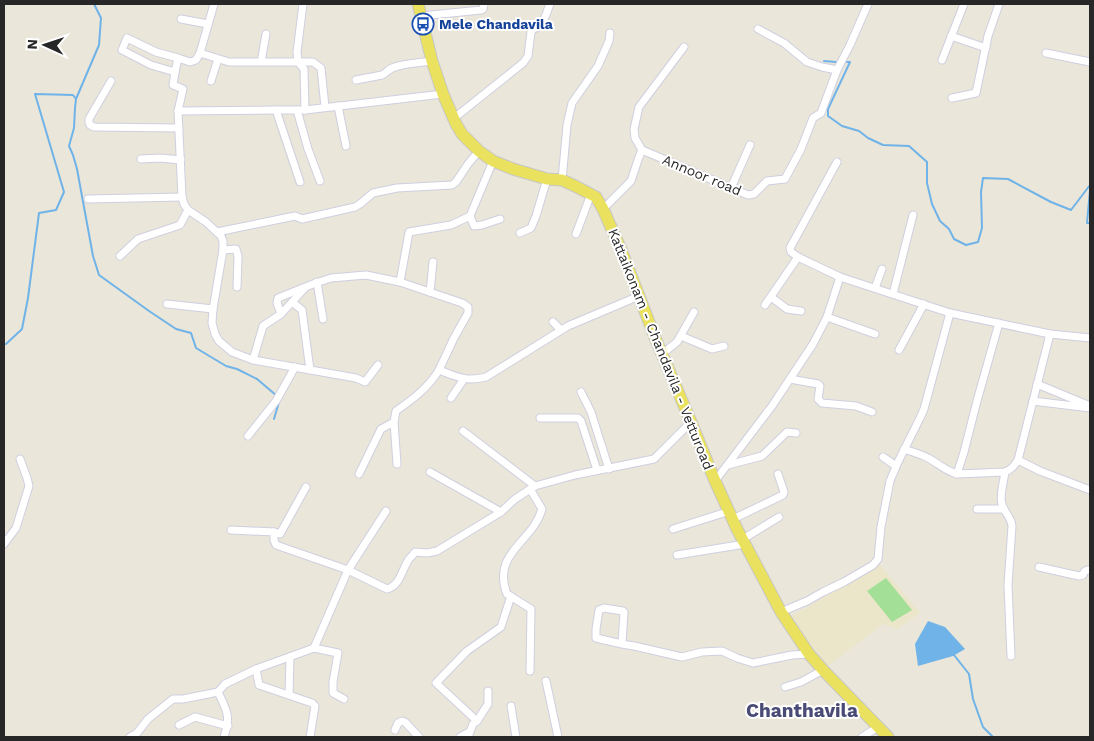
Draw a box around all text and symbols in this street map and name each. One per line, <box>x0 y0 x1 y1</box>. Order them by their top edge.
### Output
bus stop icon: Mele Chandavila <box>411 12 435 36</box>
place label: Mele Chandavila <box>439 16 554 32</box>
north arrow <box>20 20 70 70</box>
text: N <box>24 39 40 50</box>
street label: Annoor road <box>660 151 744 199</box>
street label: Kattaikonam - Chandavila - Vetturoad <box>605 226 717 472</box>
district label: Chanthavila <box>746 699 858 722</box>

